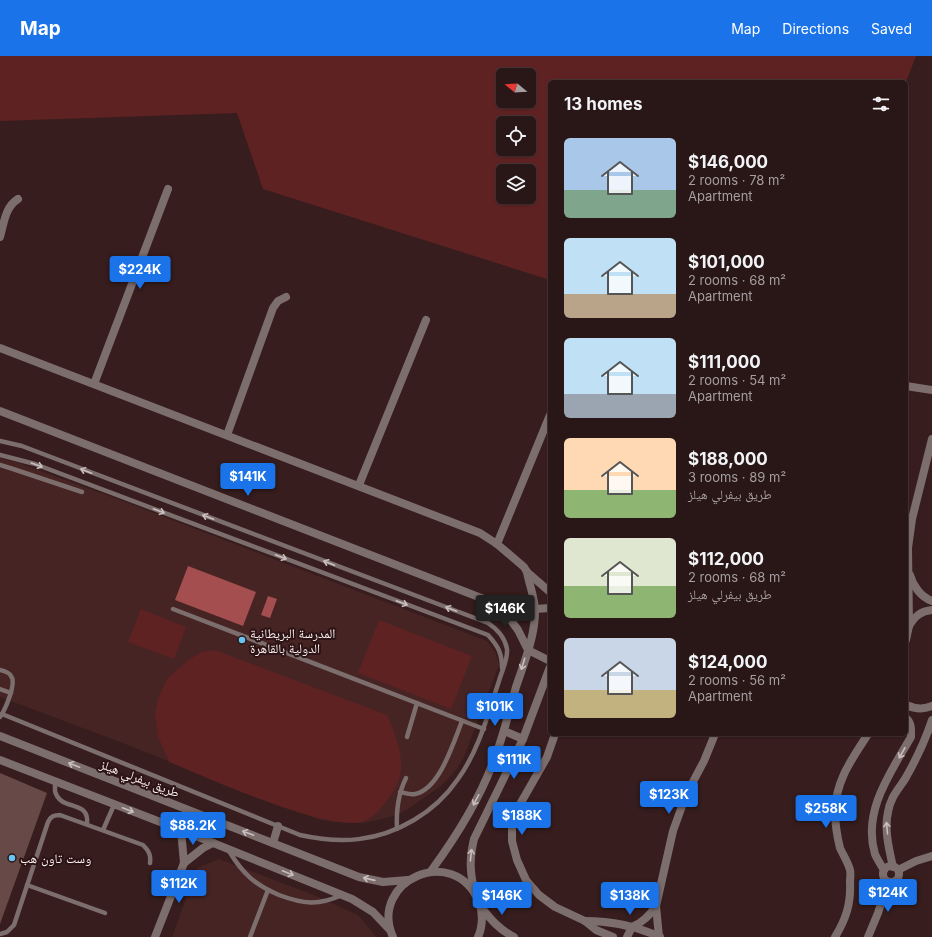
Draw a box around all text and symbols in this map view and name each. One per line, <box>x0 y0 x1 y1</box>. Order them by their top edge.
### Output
text: Map <box>20 17 61 40</box>
text: Map <box>731 20 760 37</box>
text: Directions <box>782 20 849 37</box>
text: Saved <box>871 20 912 37</box>
north arrow <box>496 68 536 108</box>
map controls <box>496 68 536 204</box>
icon: filters <box>870 93 892 115</box>
text: 13 homes <box>564 94 643 114</box>
button: locate <box>496 116 536 156</box>
text: $146,000 <box>688 152 768 172</box>
icon: home <box>596 154 644 202</box>
button: layers <box>496 164 536 204</box>
text: 2 rooms · 78 m² <box>688 172 785 188</box>
text: Apartment <box>688 188 753 204</box>
text: $101,000 <box>688 252 765 272</box>
icon: home <box>596 254 644 302</box>
pin: $224K <box>112 256 168 290</box>
text: $224K <box>119 261 161 277</box>
text: 2 rooms · 68 m² <box>688 272 786 288</box>
text: Apartment <box>688 288 753 304</box>
text: $111,000 <box>688 352 761 372</box>
icon: home <box>596 354 644 402</box>
text: 2 rooms · 54 m² <box>688 372 786 388</box>
text: Apartment <box>688 388 753 404</box>
text: $188,000 <box>688 449 768 469</box>
icon: home <box>596 454 644 502</box>
one-way arrow <box>31 462 43 470</box>
pin: $141K <box>220 463 276 497</box>
one-way arrow <box>81 466 93 474</box>
text: $141K <box>229 468 267 484</box>
text: 3 rooms · 89 m² <box>688 469 786 485</box>
text: طريق بيفرلي هيلز <box>688 486 772 502</box>
one-way arrow <box>153 508 165 516</box>
one-way arrow <box>202 512 214 520</box>
text: $112,000 <box>688 549 764 569</box>
one-way arrow <box>274 553 286 561</box>
icon: home <box>596 554 644 602</box>
one-way arrow <box>324 558 336 566</box>
text: 2 rooms · 68 m² <box>688 569 786 585</box>
text: طريق بيفرلي هيلز <box>688 586 772 602</box>
pin: $146K <box>477 595 533 629</box>
one-way arrow <box>396 599 408 607</box>
text: $146K <box>485 600 525 616</box>
one-way arrow <box>444 605 457 612</box>
place label: المدرسة البريطانية الدولية بالقاهرة <box>250 625 335 657</box>
marker: المدرسة البريطانية الدولية بالقاهرة <box>237 635 247 645</box>
text: $124,000 <box>688 652 767 672</box>
icon: home <box>596 654 644 702</box>
one-way arrow <box>519 658 527 670</box>
text: 2 rooms · 56 m² <box>688 672 786 688</box>
text: Apartment <box>688 688 753 704</box>
pin: $101K <box>467 693 523 727</box>
text: $101K <box>476 698 514 714</box>
pin: $111K <box>486 746 542 780</box>
one-way arrow <box>898 747 905 759</box>
text: $111K <box>497 751 531 767</box>
street label: طريق بيفرلي هيلز <box>96 755 182 804</box>
one-way arrow <box>69 761 81 768</box>
pin: $123K <box>641 781 697 815</box>
text: $123K <box>649 786 689 802</box>
one-way arrow <box>472 794 479 806</box>
pin: $258K <box>798 795 854 829</box>
text: $258K <box>805 800 847 816</box>
pin: $188K <box>494 802 550 836</box>
one-way arrow <box>121 807 134 814</box>
text: $188K <box>502 807 542 823</box>
pin: $88.2K <box>160 812 226 846</box>
text: $88.2K <box>169 817 217 833</box>
one-way arrow <box>883 822 890 835</box>
one-way arrow <box>242 828 254 836</box>
one-way arrow <box>467 849 475 862</box>
place label: وست تاون هب <box>20 850 91 867</box>
marker: وست تاون هب <box>7 853 17 863</box>
pin: $112K <box>151 870 207 904</box>
one-way arrow <box>281 870 293 877</box>
text: $112K <box>160 875 198 891</box>
one-way arrow <box>363 875 376 883</box>
pin: $124K <box>860 879 916 913</box>
pin: $146K <box>474 882 530 916</box>
pin: $138K <box>602 882 658 916</box>
text: $124K <box>868 884 908 900</box>
text: $146K <box>482 887 522 903</box>
text: $138K <box>610 887 650 903</box>

